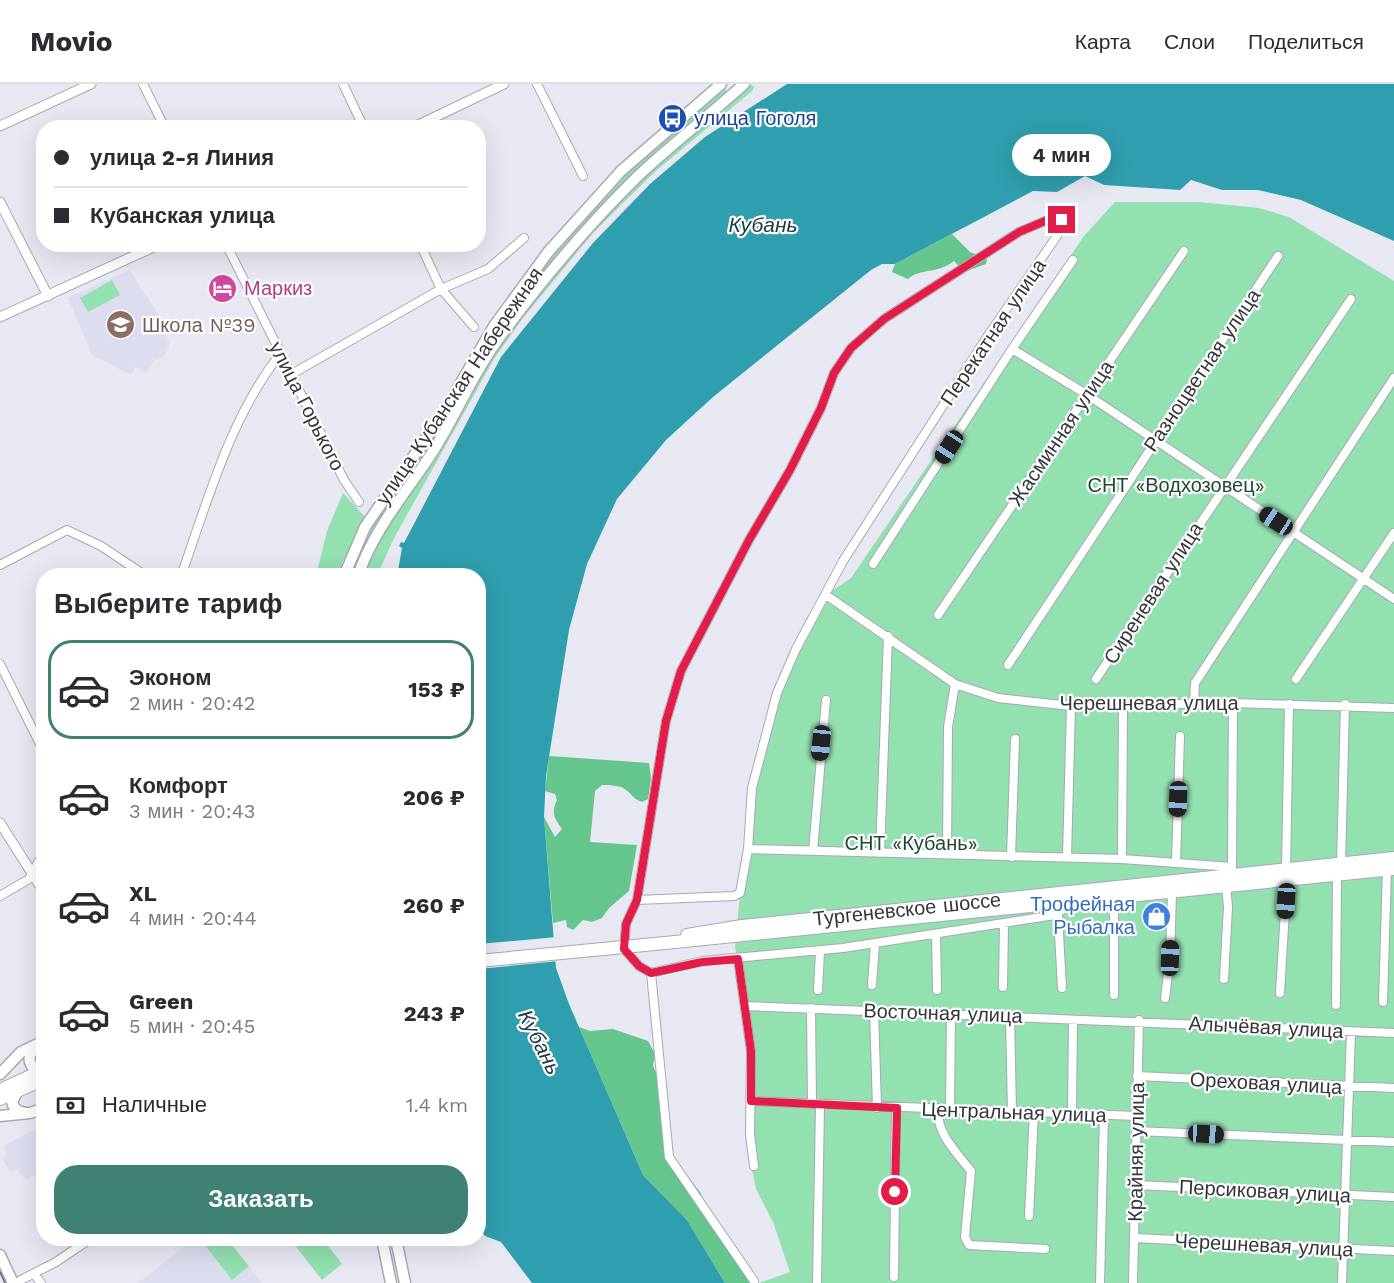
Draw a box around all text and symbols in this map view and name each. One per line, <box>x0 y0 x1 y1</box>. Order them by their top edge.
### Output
text: Movio <box>30 25 113 58</box>
text: Карта <box>1075 29 1131 54</box>
text: Слои <box>1164 29 1215 54</box>
text: Поделиться <box>1248 29 1364 54</box>
bus stop icon: улица Гоголя <box>657 102 689 134</box>
place label: улица Гоголя <box>694 106 816 130</box>
callout: 4 мин <box>1012 133 1112 175</box>
text: 4 мин <box>1033 143 1090 167</box>
text: улица 2-я Линия <box>90 145 274 170</box>
text: Кубанская улица <box>90 203 275 228</box>
route end <box>1048 206 1075 233</box>
water label: Кубань <box>728 212 798 237</box>
street label: Перекатная улица <box>935 253 1051 410</box>
street label: улица Кубанская Набережная <box>370 263 548 509</box>
hotel icon: Маркиз <box>207 272 239 304</box>
place label: Маркиз <box>244 276 312 300</box>
street label: Разноцветная улица <box>1139 283 1266 456</box>
school or university icon: Школа №39 <box>105 309 137 341</box>
place label: Школа №39 <box>142 313 255 337</box>
street label: улица Горького <box>264 337 350 475</box>
street label: Жасминная улица <box>1003 355 1119 510</box>
car <box>932 427 966 467</box>
park label: СНТ «Водхозовец» <box>1087 473 1265 497</box>
car <box>1256 504 1296 538</box>
street label: Сиреневая улица <box>1098 517 1208 668</box>
text: Выберите тариф <box>54 588 282 620</box>
icon: car <box>57 663 111 717</box>
text: Эконом <box>129 665 212 690</box>
text: 153 ₽ <box>408 677 465 702</box>
text: 2 мин · 20:42 <box>129 691 256 715</box>
street label: Черешневая улица <box>1059 691 1239 715</box>
car <box>810 724 832 762</box>
icon: car <box>57 771 111 825</box>
text: Комфорт <box>129 773 228 798</box>
car <box>1168 781 1188 817</box>
text: 206 ₽ <box>403 785 465 810</box>
text: 3 мин · 20:43 <box>129 799 256 823</box>
park label: СНТ «Кубань» <box>844 831 978 855</box>
icon: car <box>57 879 111 933</box>
text: XL <box>129 881 157 906</box>
car <box>1276 882 1296 920</box>
street label: Тургеневское шоссе <box>812 887 1002 931</box>
place label: Трофейная Рыбалка <box>1030 892 1136 939</box>
text: 260 ₽ <box>403 893 465 918</box>
shop icon: Трофейная Рыбалка <box>1140 900 1172 932</box>
text: 4 мин · 20:44 <box>129 906 257 930</box>
car <box>1160 940 1180 976</box>
icon: car <box>57 987 111 1041</box>
text: Green <box>129 989 193 1014</box>
street label: Восточная улица <box>863 998 1024 1028</box>
text: 243 ₽ <box>403 1001 465 1026</box>
water label: Кубань <box>513 1005 567 1079</box>
street label: Алычёвая улица <box>1188 1011 1345 1043</box>
text: 5 мин · 20:45 <box>129 1014 255 1038</box>
street label: Ореховая улица <box>1189 1067 1344 1099</box>
street label: Крайняя улица <box>1123 1081 1149 1222</box>
icon: cash <box>54 1089 87 1122</box>
text: Наличные <box>102 1092 207 1117</box>
text: 1.4 km <box>406 1093 468 1117</box>
street label: Центральная улица <box>921 1097 1108 1127</box>
car <box>1188 1124 1224 1144</box>
button: Заказать <box>54 1165 468 1234</box>
street label: Персиковая улица <box>1178 1175 1352 1208</box>
route start <box>881 1178 908 1205</box>
street label: Черешневая улица <box>1174 1228 1355 1262</box>

